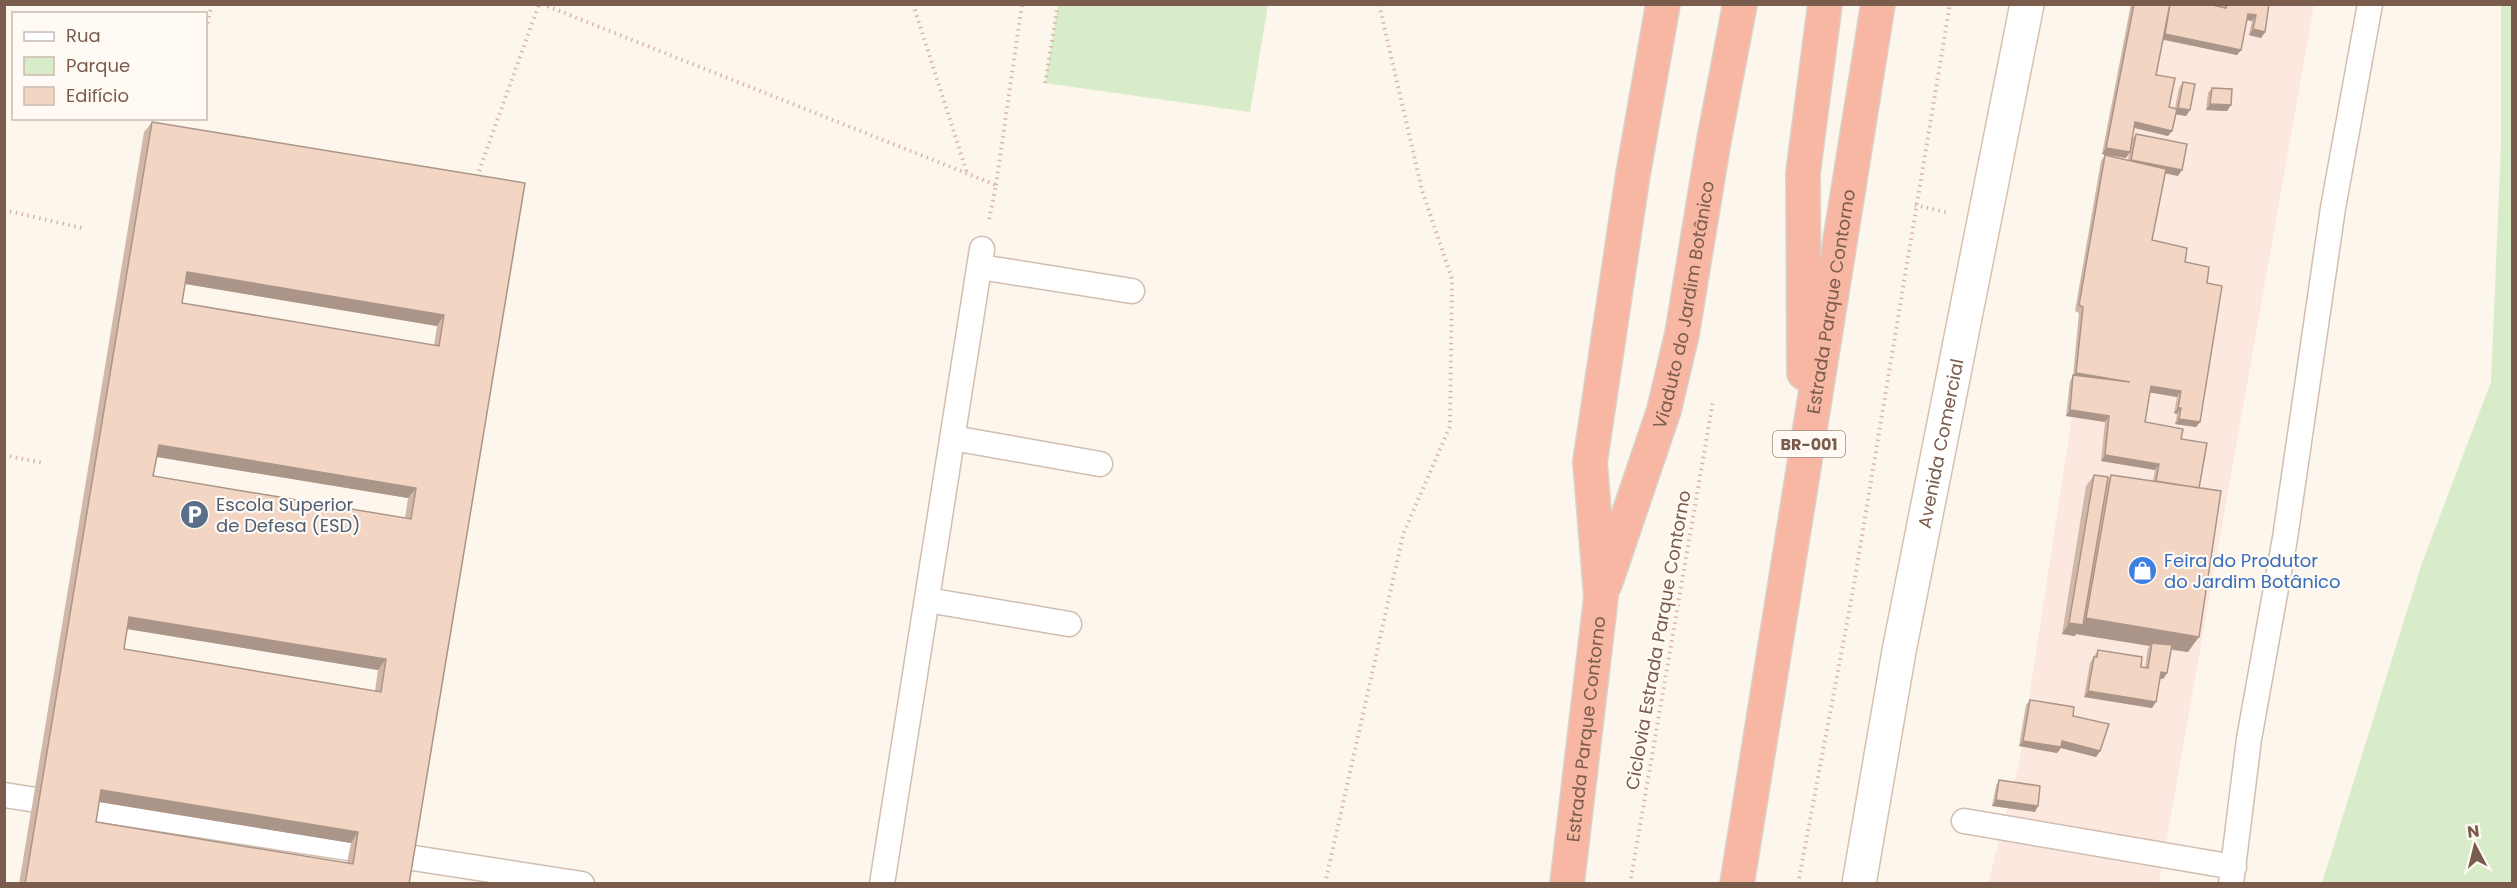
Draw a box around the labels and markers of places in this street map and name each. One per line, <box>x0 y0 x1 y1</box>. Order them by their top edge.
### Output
place label: Escola Superior de Defesa (ESD) <box>216 492 360 538</box>
parking icon: Escola Superior de Defesa (ESD) <box>179 498 211 530</box>
place label: Feira do Produtor do Jardim Botânico <box>2164 548 2341 594</box>
shop icon: Feira do Produtor do Jardim Botânico <box>2127 554 2159 586</box>

